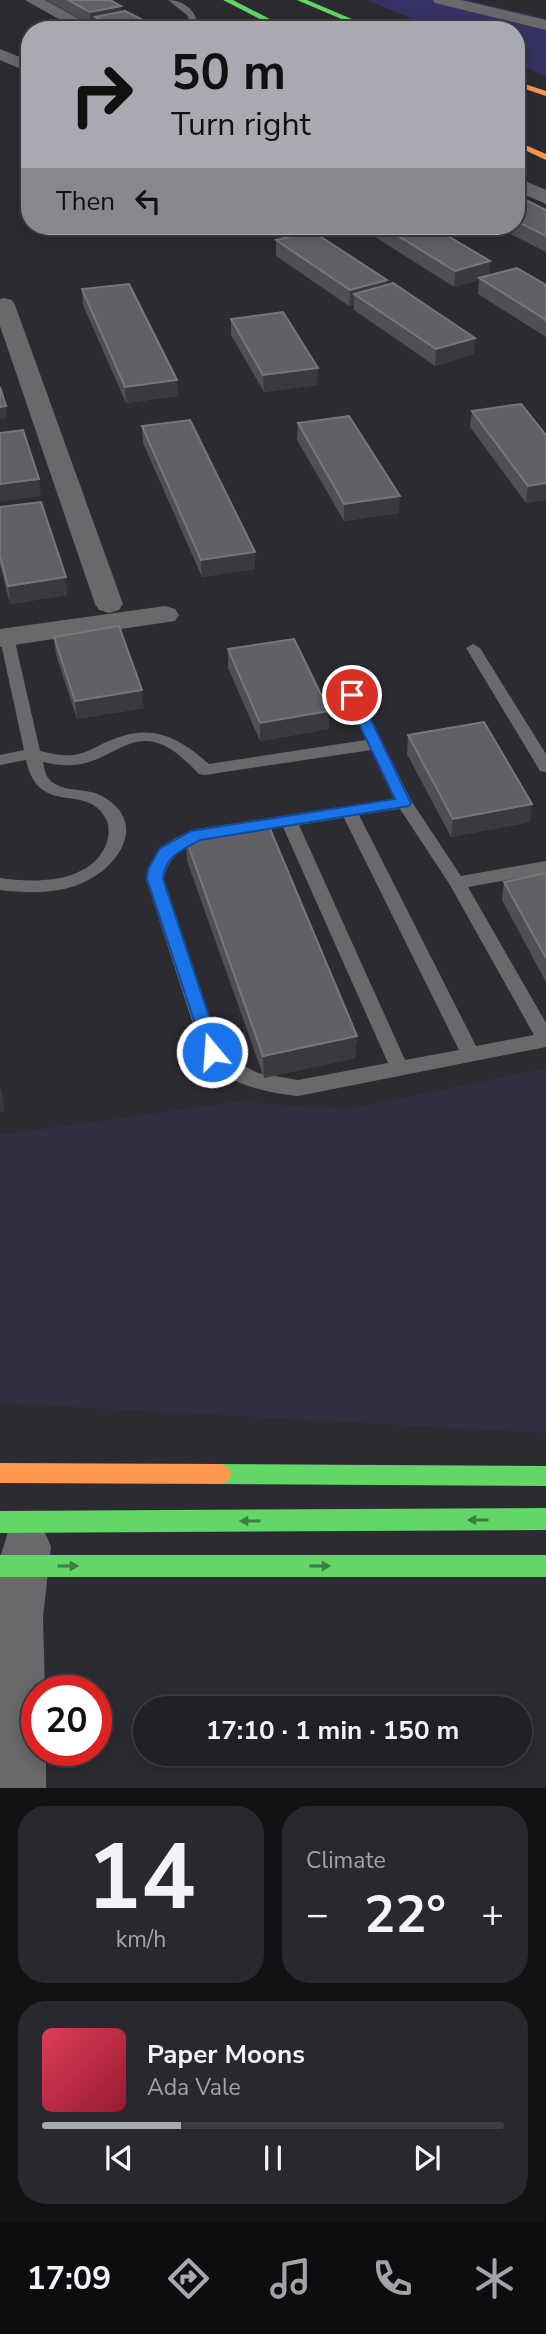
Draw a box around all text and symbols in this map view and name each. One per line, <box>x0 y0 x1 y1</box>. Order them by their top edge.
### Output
text: 50 m <box>171 39 286 106</box>
icon: right <box>56 49 147 140</box>
text: Turn right <box>171 103 311 146</box>
icon: left <box>129 182 167 220</box>
text: Then <box>56 184 115 219</box>
pin <box>322 665 382 725</box>
icon: arrive <box>333 676 371 714</box>
position arrow <box>175 1015 249 1089</box>
one-way arrow <box>467 1514 489 1526</box>
one-way arrow <box>239 1515 261 1527</box>
one-way arrow <box>57 1560 79 1572</box>
one-way arrow <box>309 1560 331 1572</box>
speed limit sign: 20 <box>21 1675 112 1766</box>
text: 17:10 · 1 min · 150 m <box>206 1713 459 1748</box>
text: 14 <box>86 1816 196 1940</box>
text: Climate <box>306 1845 386 1876</box>
text: 22° <box>364 1879 446 1950</box>
text: − <box>306 1889 329 1940</box>
text: + <box>481 1889 504 1940</box>
text: km/h <box>116 1924 166 1955</box>
text: Paper Moons <box>147 2037 305 2072</box>
text: Ada Vale <box>147 2072 241 2103</box>
icon: previous <box>100 2139 138 2177</box>
icon: pause <box>254 2139 292 2177</box>
icon: next <box>408 2139 446 2177</box>
icon: directions <box>164 2254 213 2303</box>
icon: music <box>266 2254 315 2303</box>
icon: phone <box>368 2254 417 2303</box>
icon: climate <box>470 2254 519 2303</box>
text: 17:09 <box>27 2257 111 2300</box>

